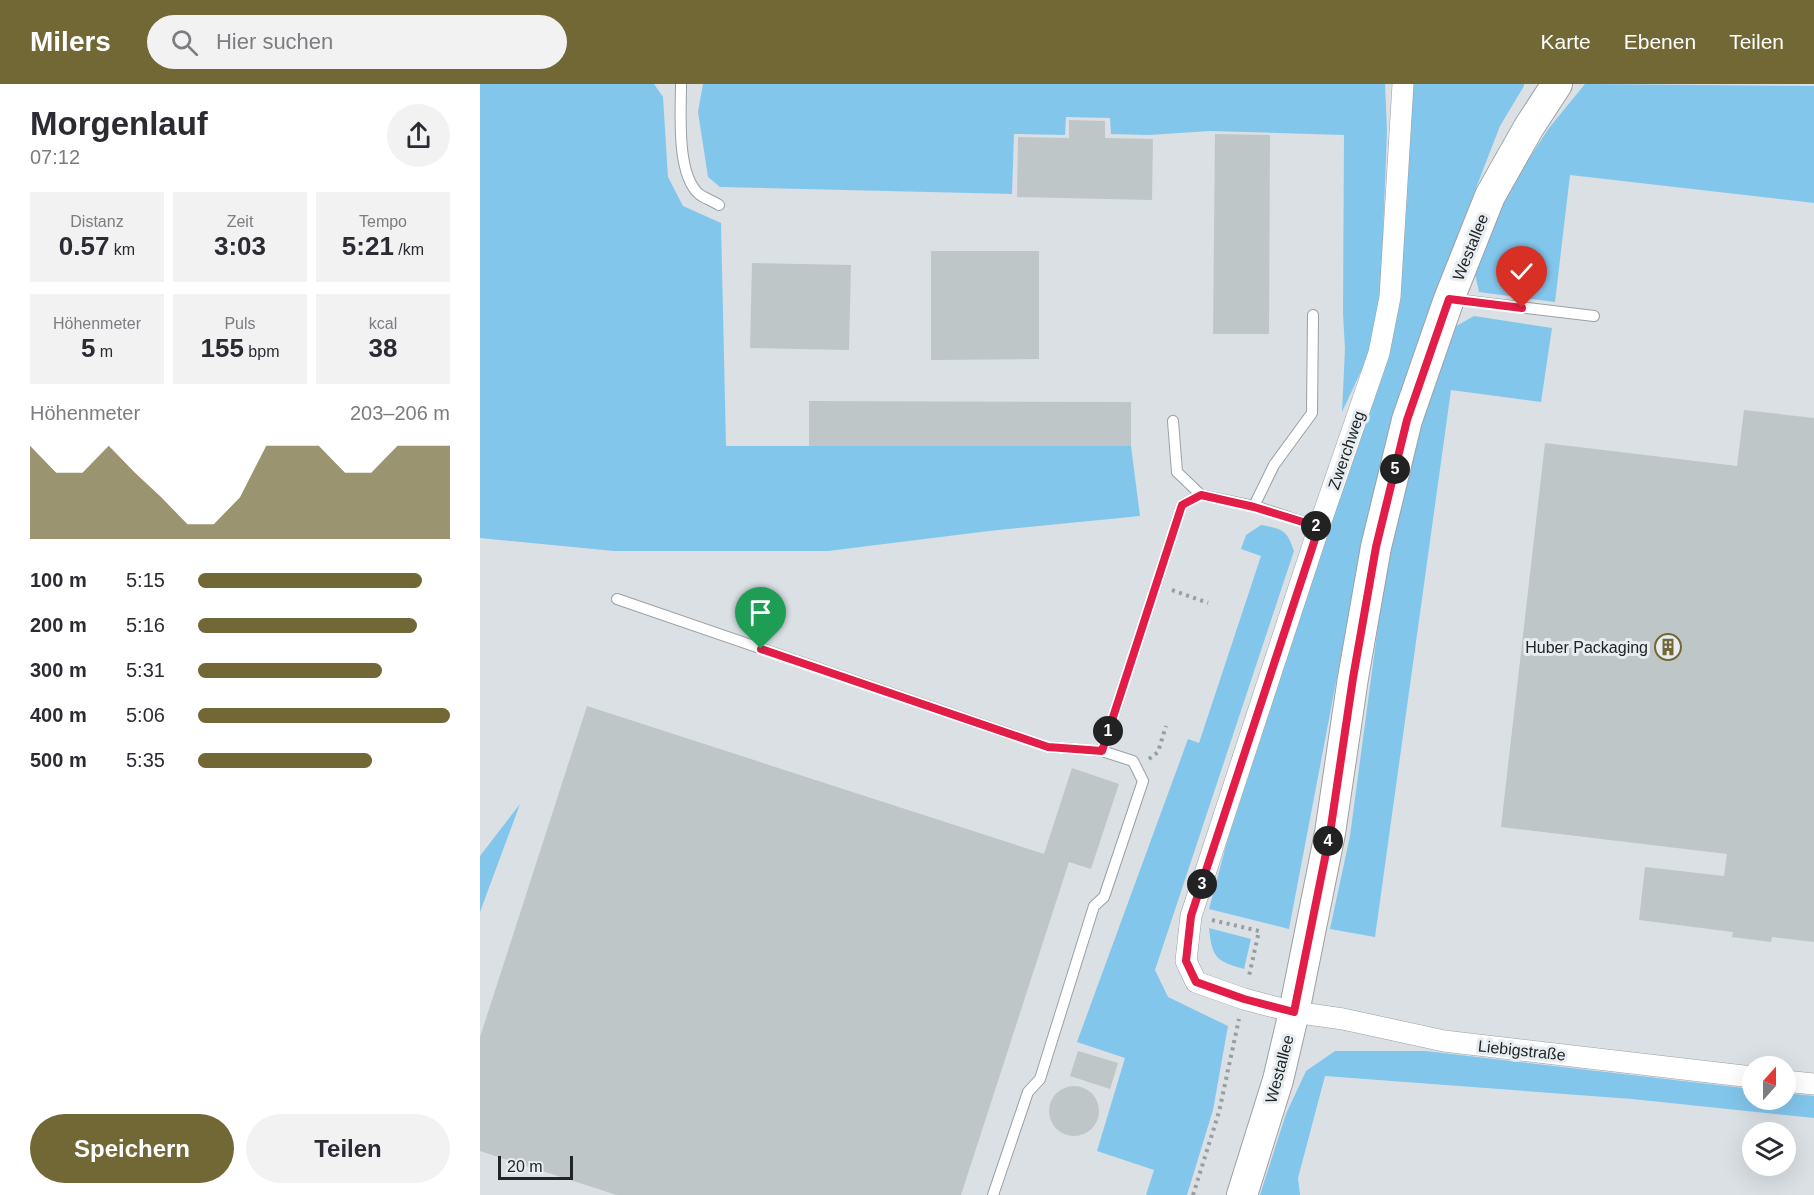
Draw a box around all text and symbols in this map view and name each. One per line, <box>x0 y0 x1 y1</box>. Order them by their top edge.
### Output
search box <box>147 15 567 69</box>
text: Milers <box>30 26 111 57</box>
icon: search <box>168 26 201 59</box>
text: Hier suchen <box>216 29 333 54</box>
text: Karte <box>1541 30 1591 53</box>
text: Ebenen <box>1624 30 1696 53</box>
text: Teilen <box>1729 30 1784 53</box>
button: share <box>387 104 450 167</box>
text: Morgenlauf <box>30 105 208 142</box>
text: 07:12 <box>30 146 80 168</box>
street label: Westallee <box>1449 211 1491 283</box>
text: Distanz <box>70 213 124 230</box>
text: Zeit <box>227 213 253 230</box>
text: Tempo <box>359 213 407 230</box>
text: 0.57 <box>59 231 109 261</box>
text: 3:03 <box>214 231 266 261</box>
text: 5:21 <box>342 231 394 261</box>
text: km <box>109 241 135 258</box>
text: /km <box>394 241 424 258</box>
pin <box>1496 246 1547 308</box>
icon: check <box>1505 255 1538 288</box>
text: Höhenmeter <box>53 315 141 332</box>
text: Puls <box>224 315 256 332</box>
text: kcal <box>369 315 397 332</box>
text: 5 <box>81 333 95 363</box>
text: 155 <box>201 333 244 363</box>
text: 38 <box>369 333 397 363</box>
text: m <box>95 343 113 360</box>
text: bpm <box>244 343 279 360</box>
text: Höhenmeter <box>30 402 140 424</box>
text: 203–206 m <box>350 402 450 424</box>
street label: Zwerchweg <box>1325 409 1368 492</box>
pin: 5 <box>1380 454 1410 484</box>
text: 5 <box>1391 460 1399 477</box>
pin: 2 <box>1301 511 1331 541</box>
text: 2 <box>1312 517 1320 534</box>
text: 100 m <box>30 569 87 591</box>
text: 5:15 <box>126 569 165 591</box>
pin <box>735 587 786 649</box>
icon: arrive <box>744 596 777 629</box>
text: 200 m <box>30 614 87 636</box>
text: 5:16 <box>126 614 165 636</box>
building icon: Huber Packaging <box>1653 632 1683 662</box>
place label: Huber Packaging <box>1525 639 1648 656</box>
text: 300 m <box>30 659 87 681</box>
text: 5:31 <box>126 659 165 681</box>
text: 400 m <box>30 704 87 726</box>
text: 5:06 <box>126 704 165 726</box>
pin: 1 <box>1093 716 1123 746</box>
text: 1 <box>1104 722 1112 739</box>
text: 500 m <box>30 749 87 771</box>
text: 5:35 <box>126 749 165 771</box>
pin: 4 <box>1313 826 1343 856</box>
text: 4 <box>1324 832 1332 849</box>
pin: 3 <box>1187 869 1217 899</box>
text: 3 <box>1198 875 1206 892</box>
street label: Westallee <box>1262 1033 1297 1105</box>
street label: Liebigstraße <box>1477 1037 1567 1064</box>
north arrow <box>1742 1056 1796 1110</box>
map controls <box>1742 1056 1796 1176</box>
button: Speichern <box>30 1114 234 1183</box>
button: Teilen <box>246 1114 450 1183</box>
button: layers <box>1742 1122 1796 1176</box>
scale bar <box>498 1153 573 1180</box>
text: 20 m <box>507 1158 543 1175</box>

